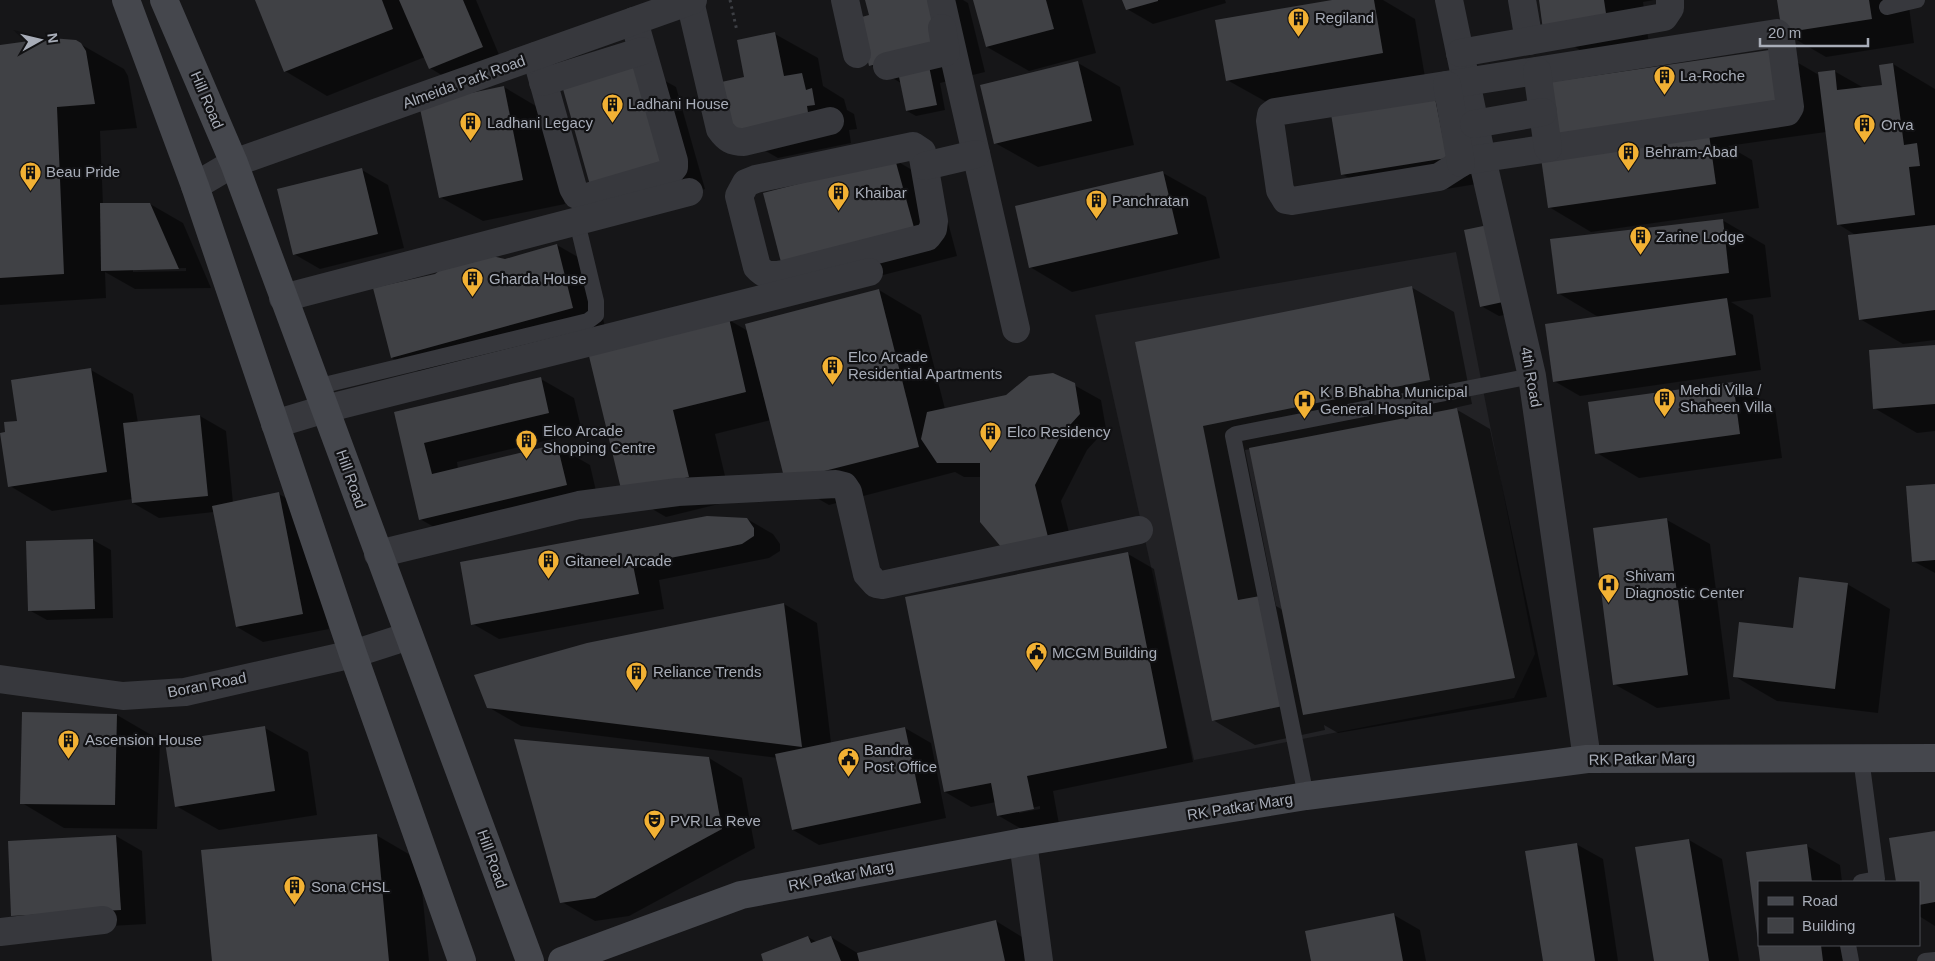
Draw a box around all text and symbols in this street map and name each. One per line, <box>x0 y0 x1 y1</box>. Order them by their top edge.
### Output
building icon: Regiland <box>1287 6 1311 37</box>
place label: Regiland <box>1315 9 1374 26</box>
north arrow <box>15 15 65 65</box>
scale bar <box>1760 15 1868 47</box>
text: 20 m <box>1768 24 1801 41</box>
text: N <box>44 32 62 44</box>
street label: Almeida Park Road <box>400 51 527 112</box>
building icon: La-Roche <box>1652 64 1676 95</box>
place label: La-Roche <box>1680 67 1745 84</box>
street label: Hill Road <box>188 68 227 131</box>
building icon: Ladhani House <box>600 92 624 123</box>
place label: Ladhani House <box>628 95 729 112</box>
building icon: Ladhani Legacy <box>459 111 483 142</box>
building icon: Orva <box>1853 113 1877 144</box>
place label: Ladhani Legacy <box>487 114 593 131</box>
place label: Orva <box>1881 116 1914 133</box>
building icon: Behram-Abad <box>1617 140 1641 171</box>
place label: Behram-Abad <box>1645 143 1738 160</box>
building icon: Beau Pride <box>18 160 42 191</box>
place label: Beau Pride <box>46 163 120 180</box>
building icon: Khaibar <box>827 181 851 212</box>
place label: Khaibar <box>855 184 907 201</box>
building icon: Panchratan <box>1084 189 1108 220</box>
place label: Panchratan <box>1112 192 1189 209</box>
building icon: Zarine Lodge <box>1628 225 1652 256</box>
place label: Zarine Lodge <box>1656 228 1744 245</box>
building icon: Gharda House <box>461 267 485 298</box>
place label: Gharda House <box>489 270 587 287</box>
street label: 4th Road <box>1518 345 1545 408</box>
place label: Elco Arcade Residential Apartments <box>848 348 1002 382</box>
building icon: Elco Arcade Residential Apartments <box>820 354 844 385</box>
place label: Mehdi Villa / Shaheen Villa <box>1680 381 1773 415</box>
place label: K B Bhabha Municipal General Hospital <box>1320 383 1468 417</box>
building icon: Mehdi Villa / Shaheen Villa <box>1652 387 1676 418</box>
hospital icon: K B Bhabha Municipal General Hospital <box>1292 389 1316 420</box>
building icon: Elco Residency <box>979 420 1003 451</box>
place label: Elco Arcade Shopping Centre <box>543 422 656 456</box>
place label: Elco Residency <box>1007 423 1111 440</box>
building icon: Elco Arcade Shopping Centre <box>515 428 539 459</box>
street label: Hill Road <box>333 447 370 510</box>
building icon: Gitaneel Arcade <box>537 549 561 580</box>
place label: Gitaneel Arcade <box>565 552 672 569</box>
place label: Shivam Diagnostic Center <box>1625 567 1744 601</box>
hospital icon: Shivam Diagnostic Center <box>1597 573 1621 604</box>
public building icon: MCGM Building <box>1024 641 1048 672</box>
place label: MCGM Building <box>1052 644 1157 661</box>
building icon: Reliance Trends <box>625 660 649 691</box>
place label: Reliance Trends <box>653 663 761 680</box>
street label: Boran Road <box>166 669 248 700</box>
building icon: Ascension House <box>57 728 81 759</box>
place label: Ascension House <box>85 731 202 748</box>
place label: Bandra Post Office <box>864 741 937 775</box>
public building icon: Bandra Post Office <box>836 747 860 778</box>
street label: RK Patkar Marg <box>1588 749 1695 768</box>
street label: RK Patkar Marg <box>1186 790 1294 823</box>
theatre icon: PVR La Reve <box>642 809 666 840</box>
place label: PVR La Reve <box>670 812 761 829</box>
street label: Hill Road <box>474 827 511 890</box>
street label: RK Patkar Marg <box>787 857 895 894</box>
building icon: Sona CHSL <box>283 875 307 906</box>
place label: Sona CHSL <box>311 878 390 895</box>
legend <box>1758 881 1920 946</box>
text: Road <box>1802 892 1838 909</box>
text: Building <box>1802 917 1855 934</box>

